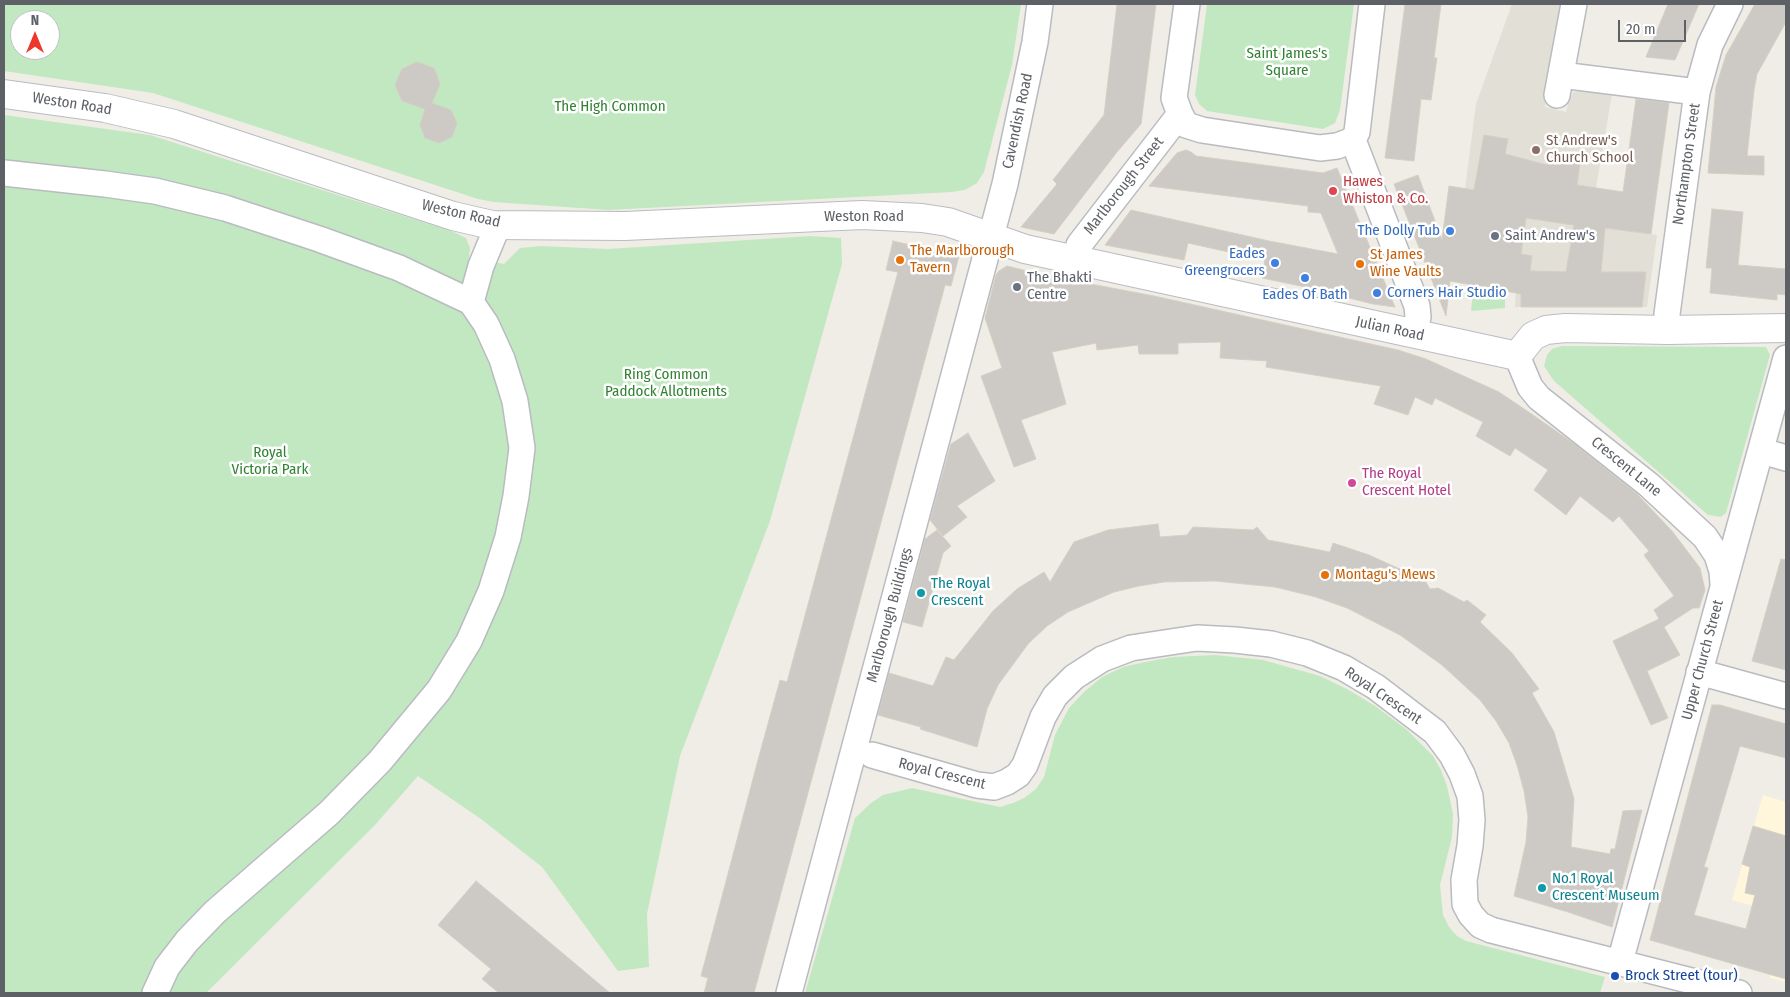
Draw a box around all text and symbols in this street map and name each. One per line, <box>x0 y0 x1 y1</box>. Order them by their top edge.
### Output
north arrow <box>10 10 60 60</box>
scale bar <box>1620 10 1688 42</box>
text: N <box>31 12 39 29</box>
text: 20 m <box>1626 20 1656 38</box>
park label: Saint James's Square <box>1247 45 1327 80</box>
street label: Cavendish Road <box>999 72 1037 170</box>
street label: Weston Road <box>31 89 113 119</box>
park label: The High Common <box>554 98 666 116</box>
street label: Northampton Street <box>1670 102 1704 226</box>
place label: St Andrew's Church School <box>1546 132 1633 167</box>
street label: Marlborough Street <box>1080 134 1168 238</box>
marker: St Andrew's Church School <box>1530 144 1542 156</box>
place label: Hawes Whiston & Co. <box>1343 173 1428 208</box>
marker: Hawes Whiston & Co. <box>1327 185 1339 197</box>
street label: Weston Road <box>420 196 502 232</box>
street label: Weston Road <box>824 208 904 226</box>
place label: The Dolly Tub <box>1357 222 1440 240</box>
marker: The Dolly Tub <box>1444 225 1456 237</box>
place label: Saint Andrew's <box>1505 227 1595 245</box>
marker: Saint Andrew's <box>1489 230 1501 242</box>
place label: The Marlborough Tavern <box>910 242 1014 277</box>
place label: Eades Greengrocers <box>1184 245 1265 280</box>
place label: St James Wine Vaults <box>1370 246 1441 281</box>
marker: The Marlborough Tavern <box>894 254 906 266</box>
marker: Eades Greengrocers <box>1269 257 1281 269</box>
marker: St James Wine Vaults <box>1354 258 1366 270</box>
place label: The Bhakti Centre <box>1027 269 1092 304</box>
marker: Eades Of Bath <box>1299 272 1311 284</box>
marker: The Bhakti Centre <box>1011 281 1023 293</box>
place label: Corners Hair Studio <box>1387 284 1507 302</box>
place label: Eades Of Bath <box>1262 286 1348 304</box>
marker: Corners Hair Studio <box>1371 287 1383 299</box>
street label: Julian Road <box>1354 313 1426 345</box>
park label: Ring Common Paddock Allotments <box>605 366 727 401</box>
street label: Crescent Lane <box>1587 433 1665 501</box>
park label: Royal Victoria Park <box>232 444 308 479</box>
place label: The Royal Crescent Hotel <box>1362 465 1451 500</box>
marker: The Royal Crescent Hotel <box>1346 477 1358 489</box>
street label: Marlborough Buildings <box>863 546 917 684</box>
place label: Montagu's Mews <box>1335 566 1435 584</box>
marker: Montagu's Mews <box>1319 569 1331 581</box>
place label: The Royal Crescent <box>931 575 990 610</box>
marker: The Royal Crescent <box>915 587 927 599</box>
street label: Upper Church Street <box>1678 598 1728 722</box>
street label: Royal Crescent <box>1341 664 1425 728</box>
street label: Royal Crescent <box>896 754 988 794</box>
place label: No.1 Royal Crescent Museum <box>1552 870 1660 905</box>
marker: No.1 Royal Crescent Museum <box>1536 882 1548 894</box>
place label: Brock Street (tour) <box>1625 967 1738 985</box>
marker: Brock Street (tour) <box>1609 970 1621 982</box>

